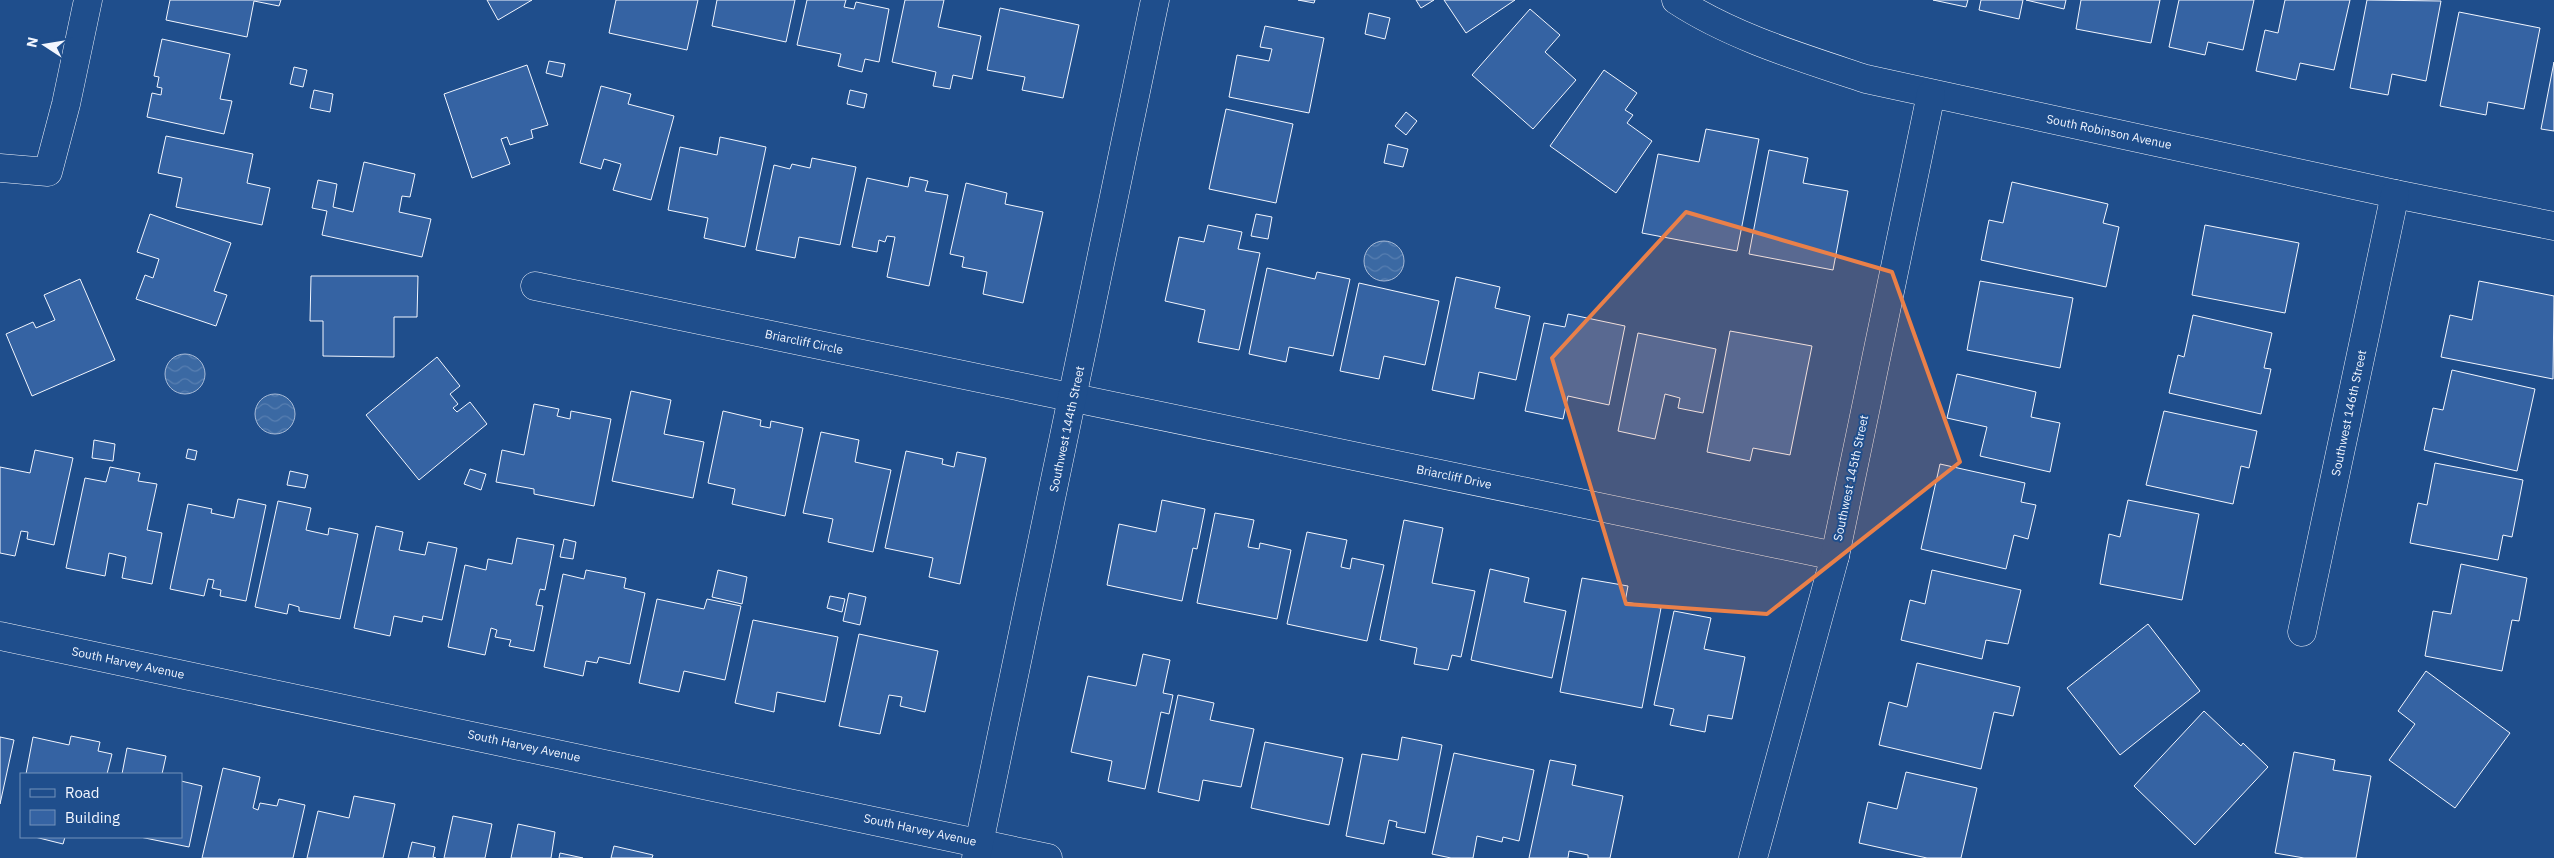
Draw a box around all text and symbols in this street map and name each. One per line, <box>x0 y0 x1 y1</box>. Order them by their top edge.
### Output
north arrow <box>20 20 70 70</box>
text: N <box>22 35 42 49</box>
street label: South Robinson Avenue <box>2045 111 2173 152</box>
street label: Briarcliff Circle <box>764 326 845 357</box>
street label: Southwest 146th Street <box>2328 349 2369 477</box>
street label: Southwest 144th Street <box>1046 365 1087 493</box>
street label: Southwest 145th Street <box>1830 414 1871 542</box>
street label: Briarcliff Drive <box>1415 461 1494 492</box>
street label: South Harvey Avenue <box>70 643 186 682</box>
street label: South Harvey Avenue <box>466 726 582 765</box>
legend <box>20 773 182 838</box>
text: Road <box>65 783 100 802</box>
text: Building <box>65 808 120 827</box>
street label: South Harvey Avenue <box>862 810 978 849</box>

